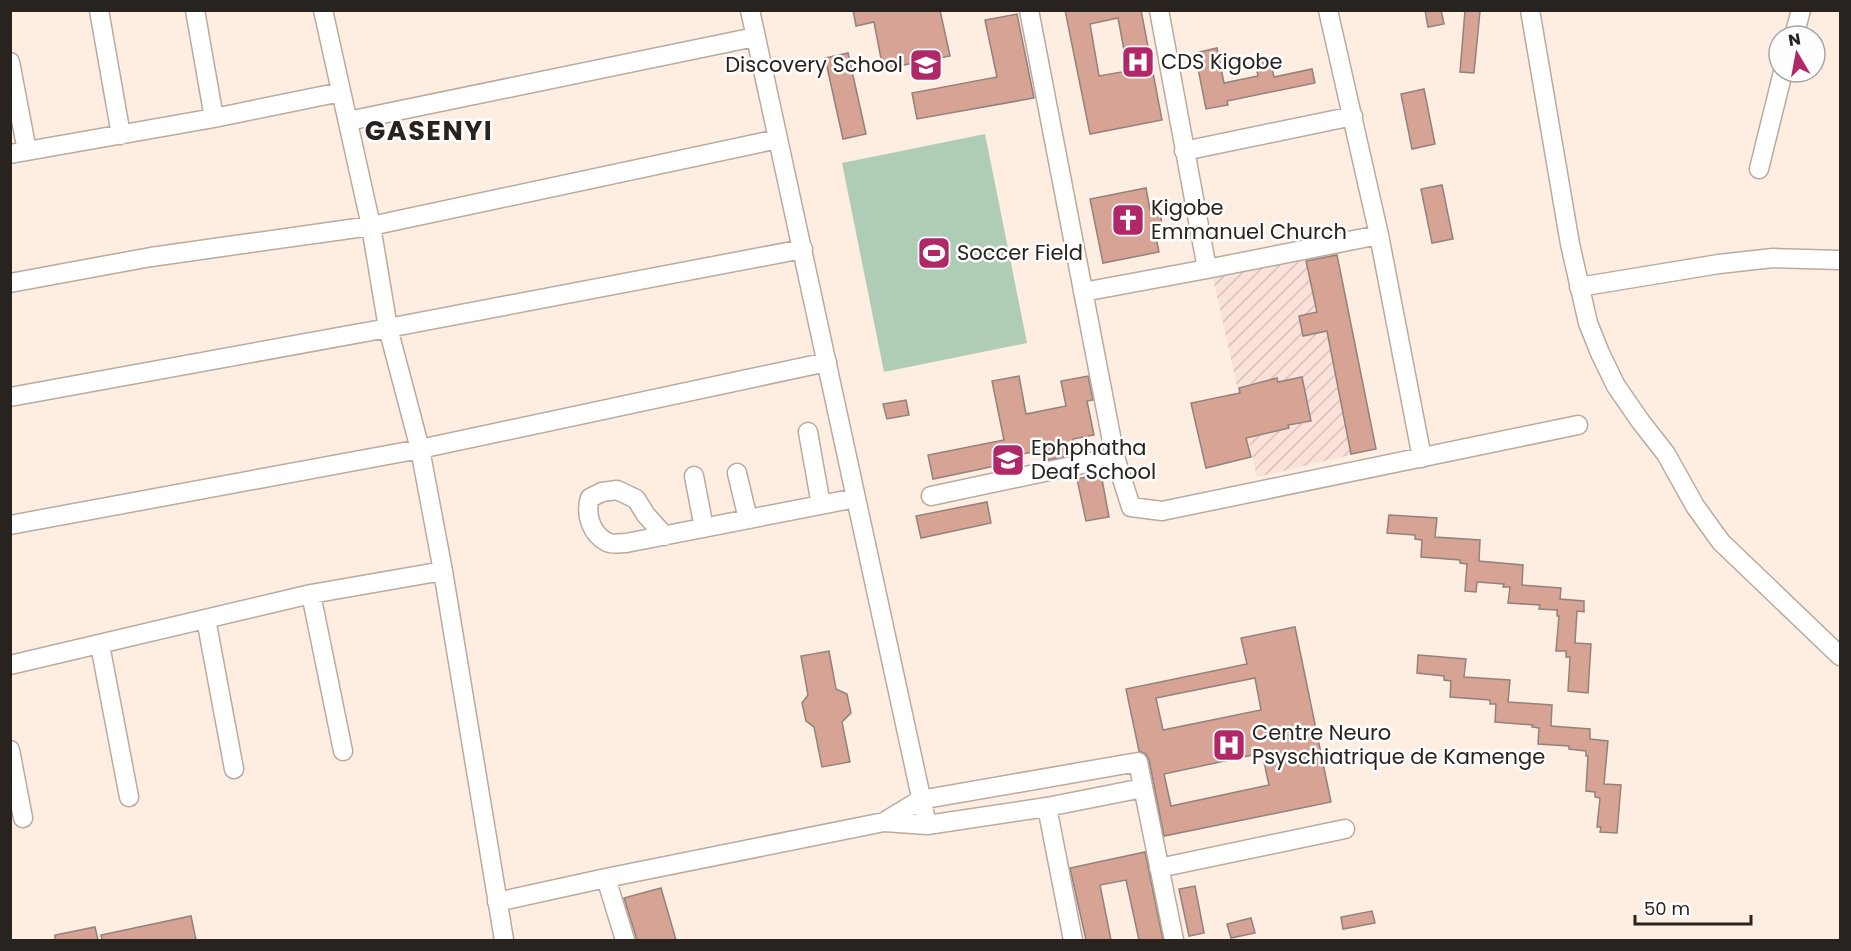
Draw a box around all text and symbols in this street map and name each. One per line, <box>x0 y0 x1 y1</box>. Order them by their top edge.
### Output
north arrow <box>1767 24 1827 84</box>
text: N <box>1787 27 1802 52</box>
hospital icon: CDS Kigobe <box>1120 44 1156 80</box>
school or university icon: Discovery School <box>908 47 944 83</box>
place label: CDS Kigobe <box>1161 47 1283 76</box>
place label: Discovery School <box>725 50 903 79</box>
district label: GASENYI <box>365 112 493 149</box>
place label: Kigobe Emmanuel Church <box>1151 193 1347 246</box>
church icon: Kigobe Emmanuel Church <box>1110 202 1146 238</box>
sports icon: Soccer Field <box>916 235 952 271</box>
place label: Soccer Field <box>957 238 1083 267</box>
place label: Ephphatha Deaf School <box>1031 433 1156 486</box>
school or university icon: Ephphatha Deaf School <box>990 442 1026 478</box>
place label: Centre Neuro Psyschiatrique de Kamenge <box>1252 718 1545 771</box>
hospital icon: Centre Neuro Psyschiatrique de Kamenge <box>1211 727 1247 763</box>
scale bar <box>1635 888 1750 926</box>
text: 50 m <box>1644 896 1690 921</box>

